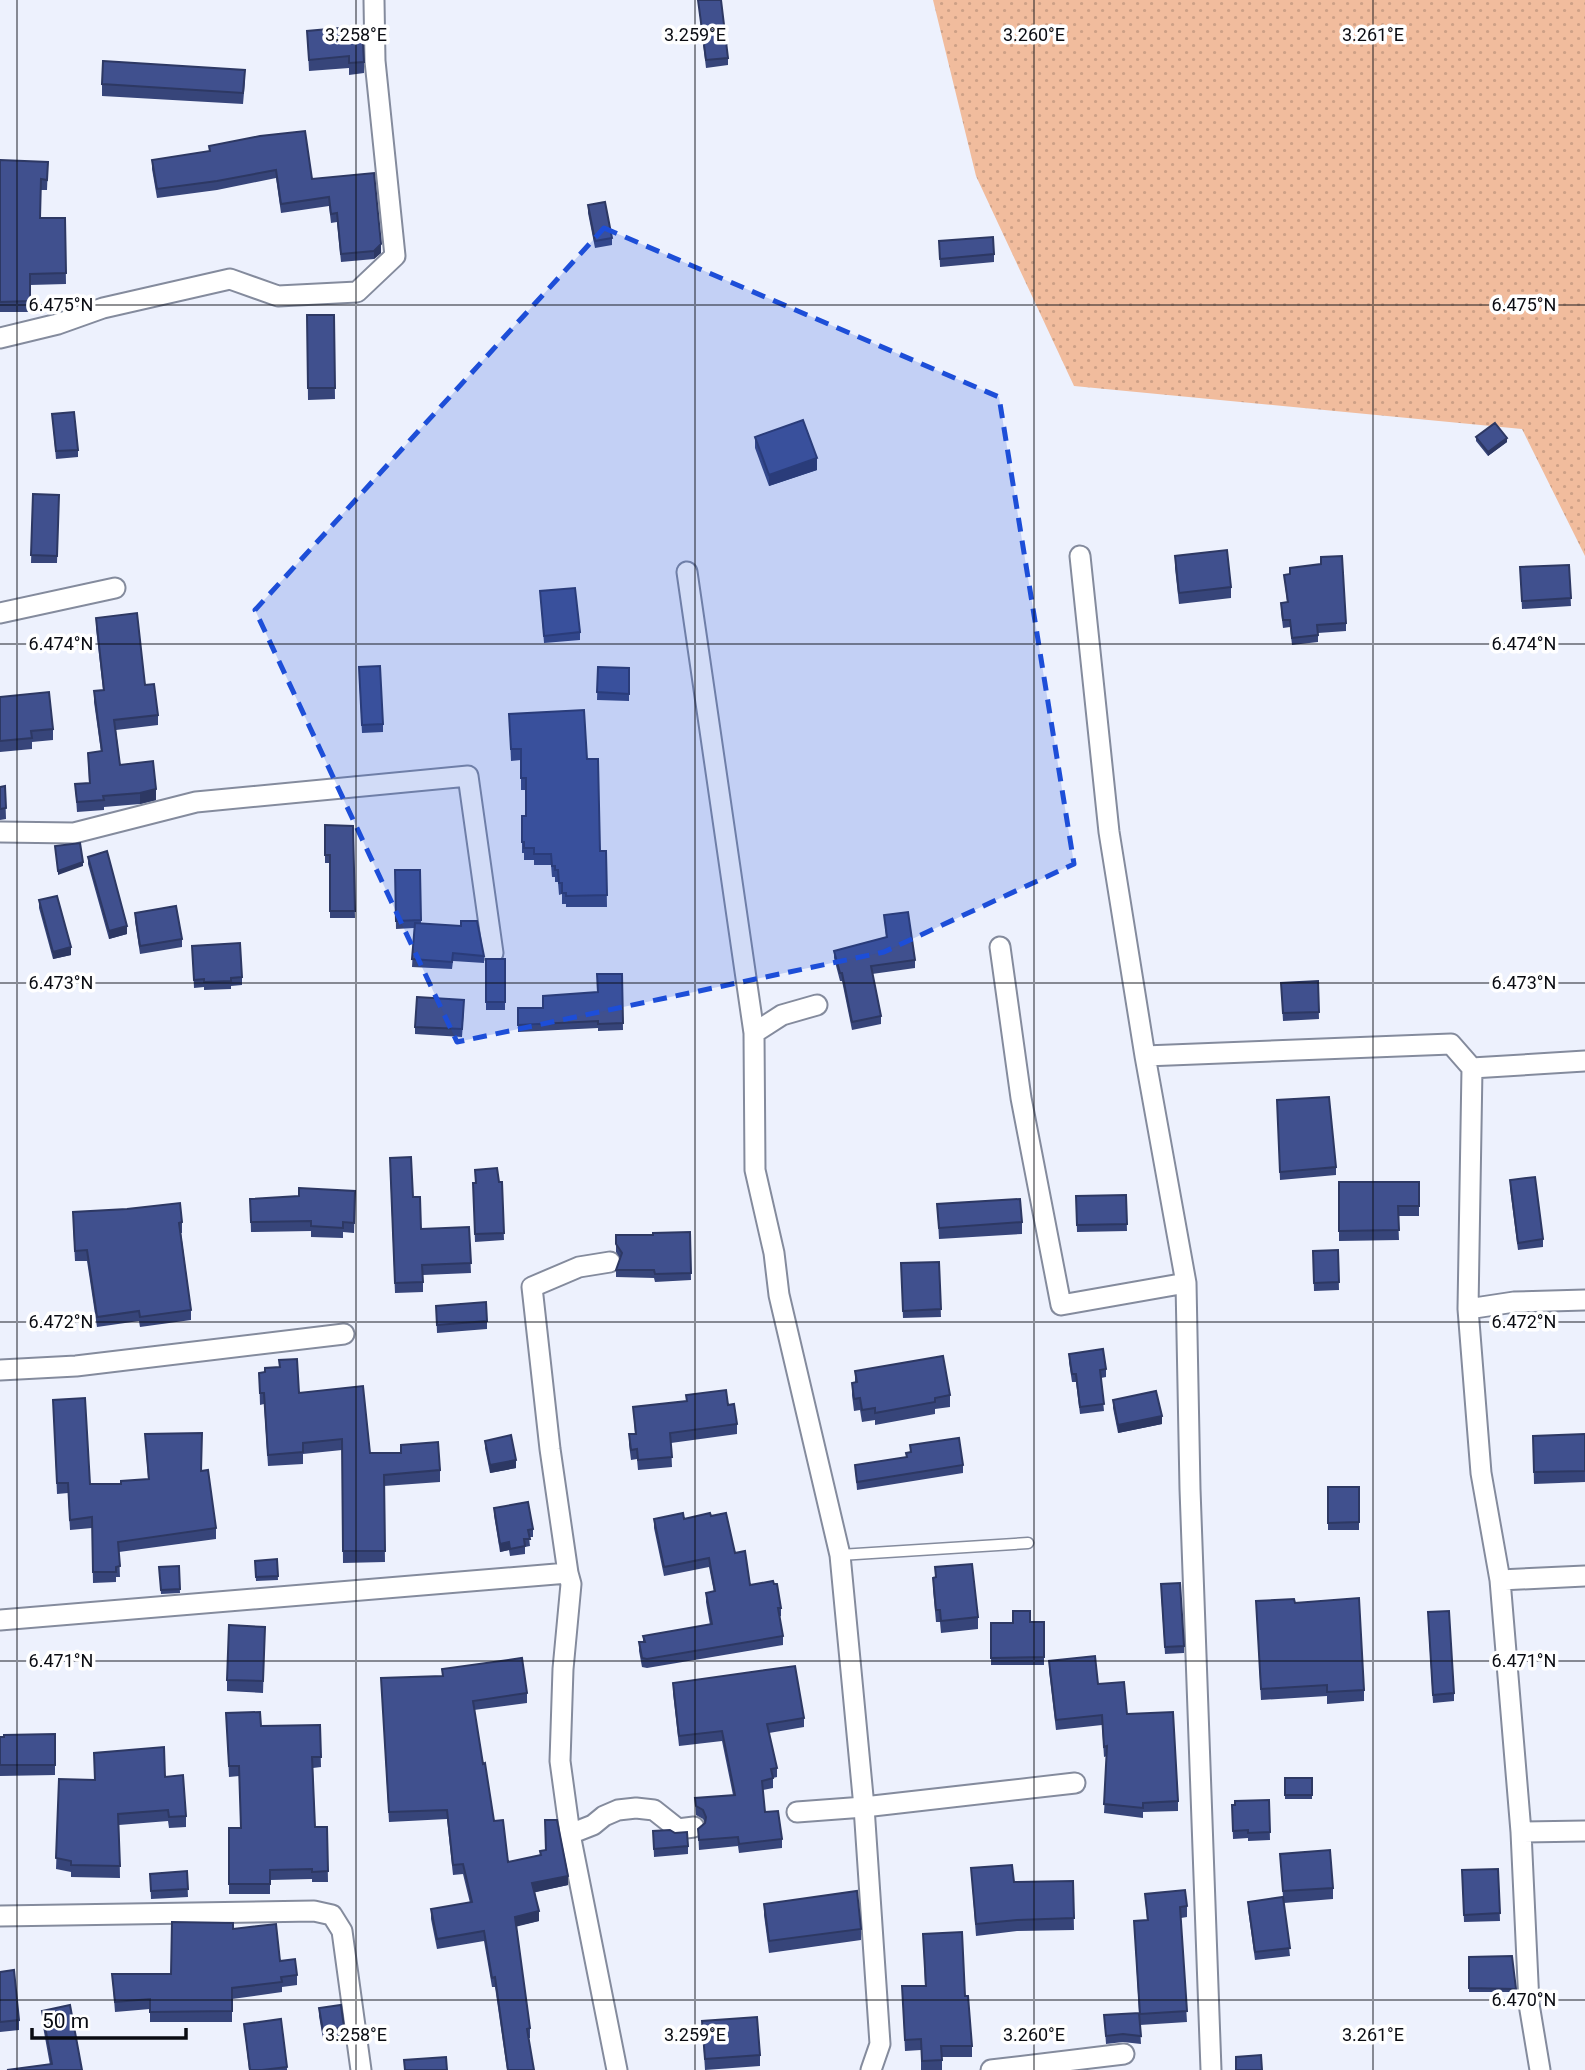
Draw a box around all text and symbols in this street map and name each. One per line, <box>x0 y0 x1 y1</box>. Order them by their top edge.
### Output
text: 3.258°E <box>325 24 387 45</box>
text: 3.259°E <box>664 24 726 45</box>
text: 3.260°E <box>1003 24 1065 45</box>
text: 3.261°E <box>1342 24 1404 45</box>
text: 6.475°N <box>29 294 93 315</box>
text: 6.475°N <box>1492 294 1556 315</box>
text: 6.474°N <box>29 633 93 654</box>
text: 6.474°N <box>1492 633 1556 654</box>
text: 6.473°N <box>29 972 93 993</box>
text: 6.473°N <box>1492 972 1556 993</box>
text: 6.472°N <box>29 1311 93 1332</box>
text: 6.472°N <box>1492 1311 1556 1332</box>
text: 6.471°N <box>29 1650 93 1671</box>
text: 6.471°N <box>1492 1650 1556 1671</box>
text: 6.470°N <box>1492 1989 1556 2010</box>
scale bar <box>32 1996 186 2040</box>
text: 50 m <box>42 2009 89 2033</box>
text: 3.258°E <box>325 2024 387 2045</box>
text: 3.259°E <box>664 2024 726 2045</box>
text: 3.260°E <box>1003 2024 1065 2045</box>
text: 3.261°E <box>1342 2024 1404 2045</box>

